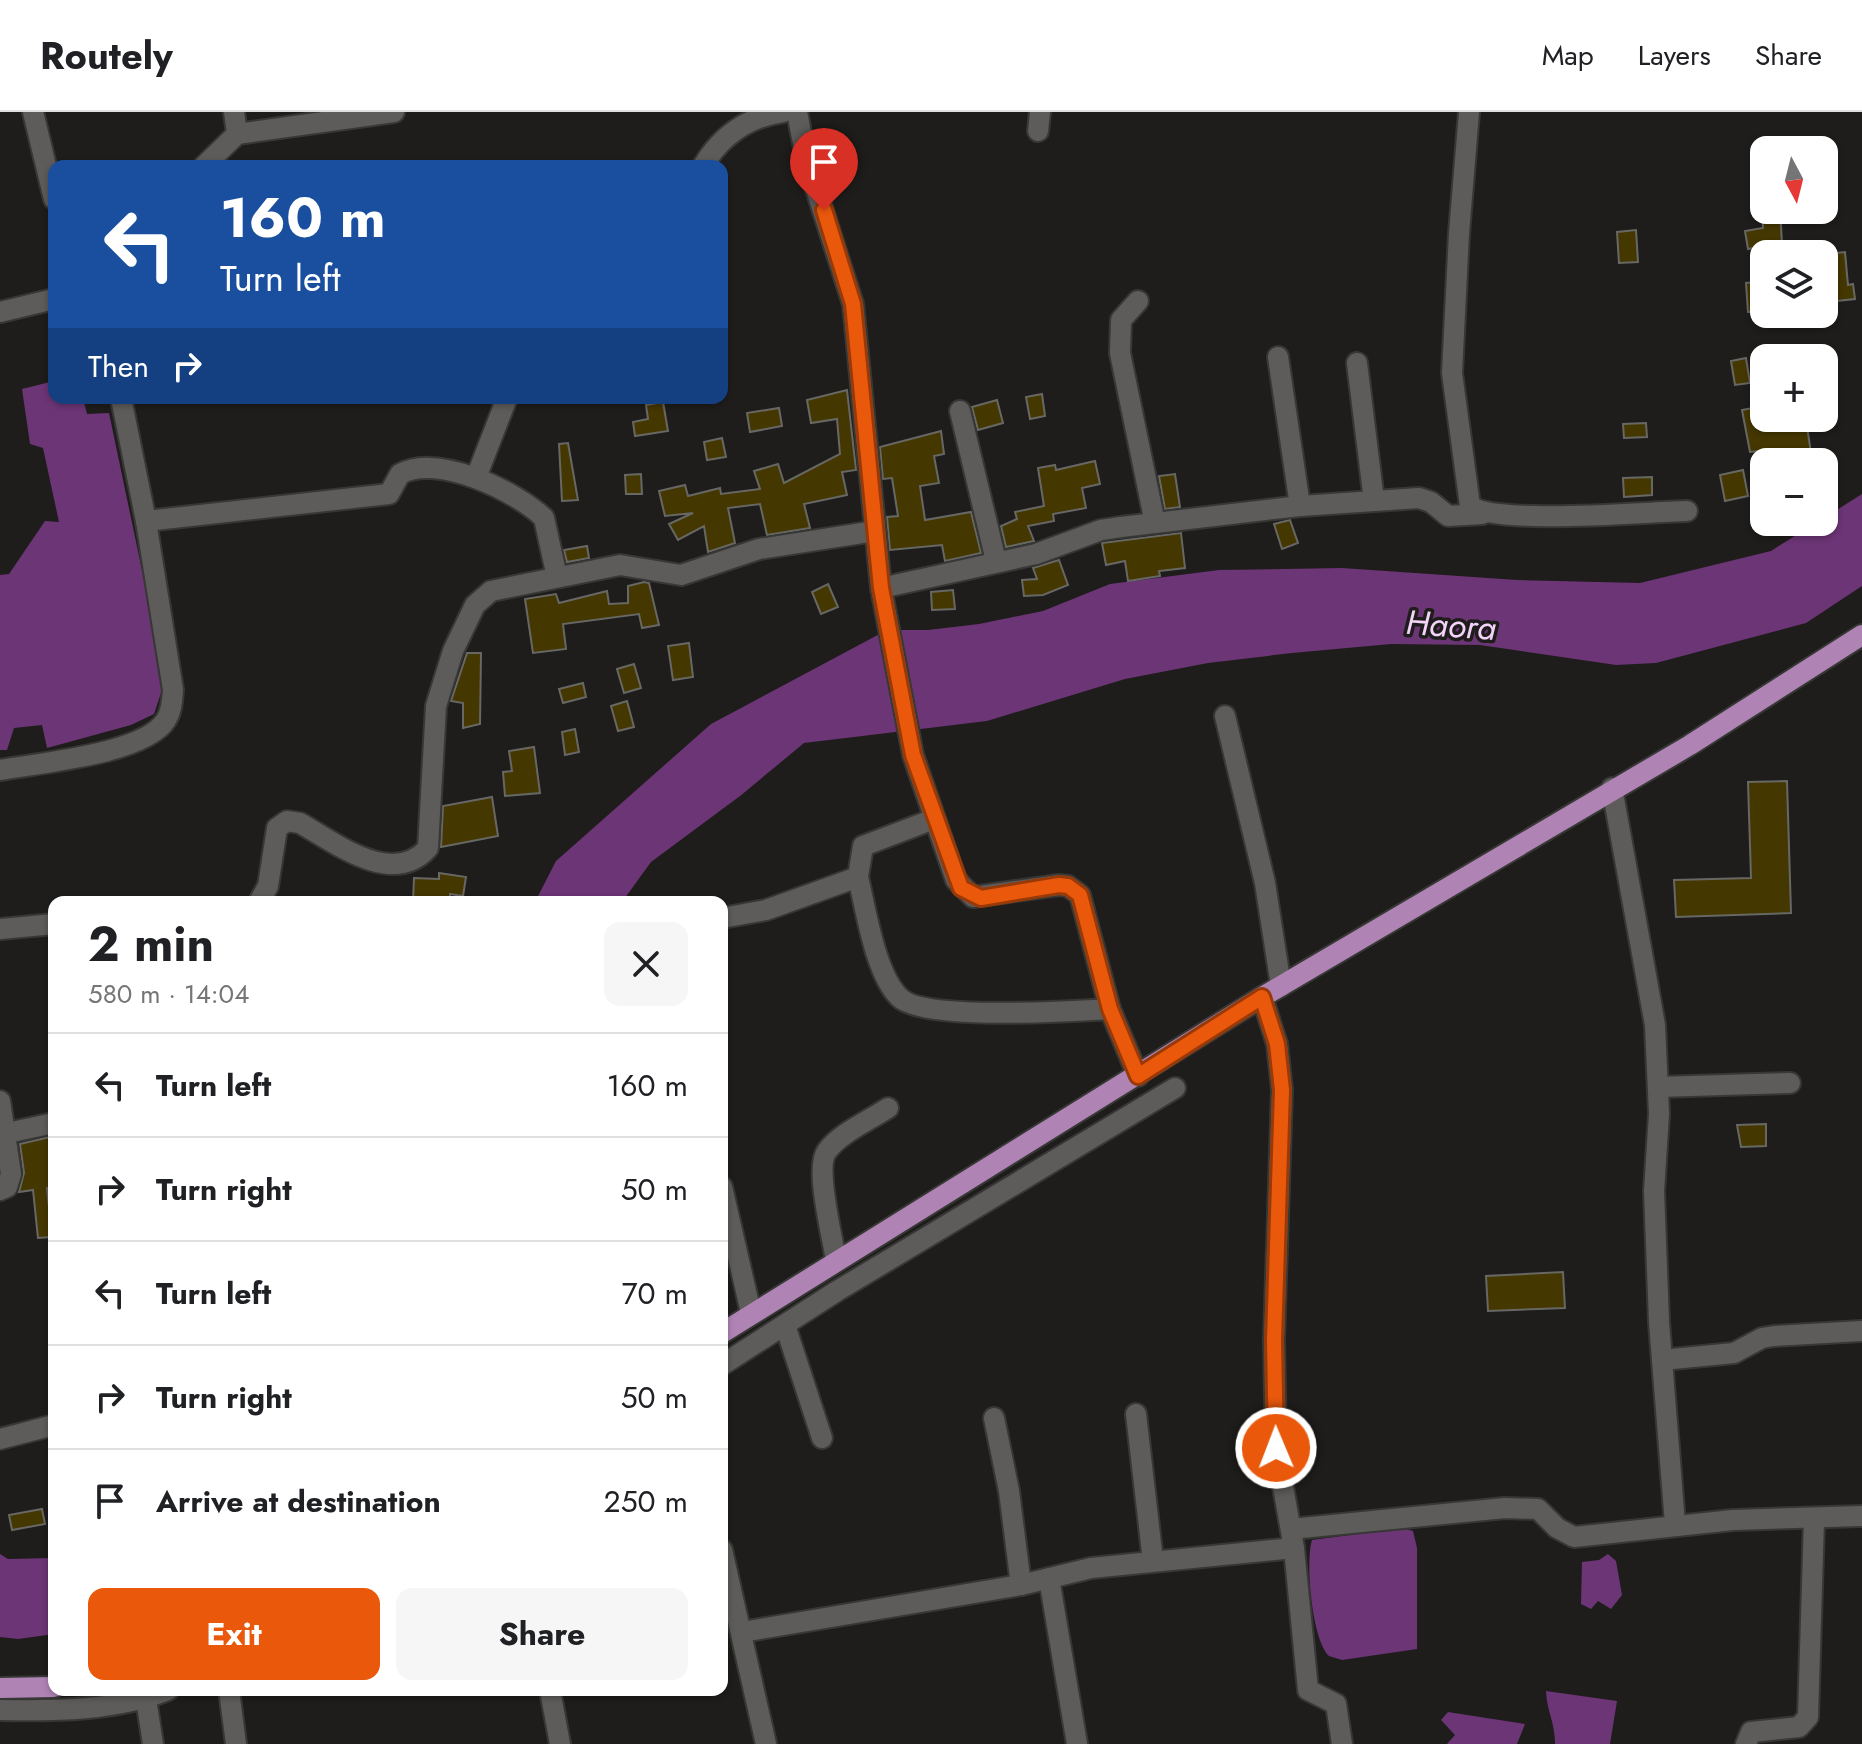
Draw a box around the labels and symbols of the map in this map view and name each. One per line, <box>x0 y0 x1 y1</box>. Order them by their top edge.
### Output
pin <box>790 128 858 210</box>
north arrow <box>1750 136 1838 224</box>
water label: Haora <box>1404 598 1498 653</box>
position arrow <box>1234 1406 1318 1490</box>

